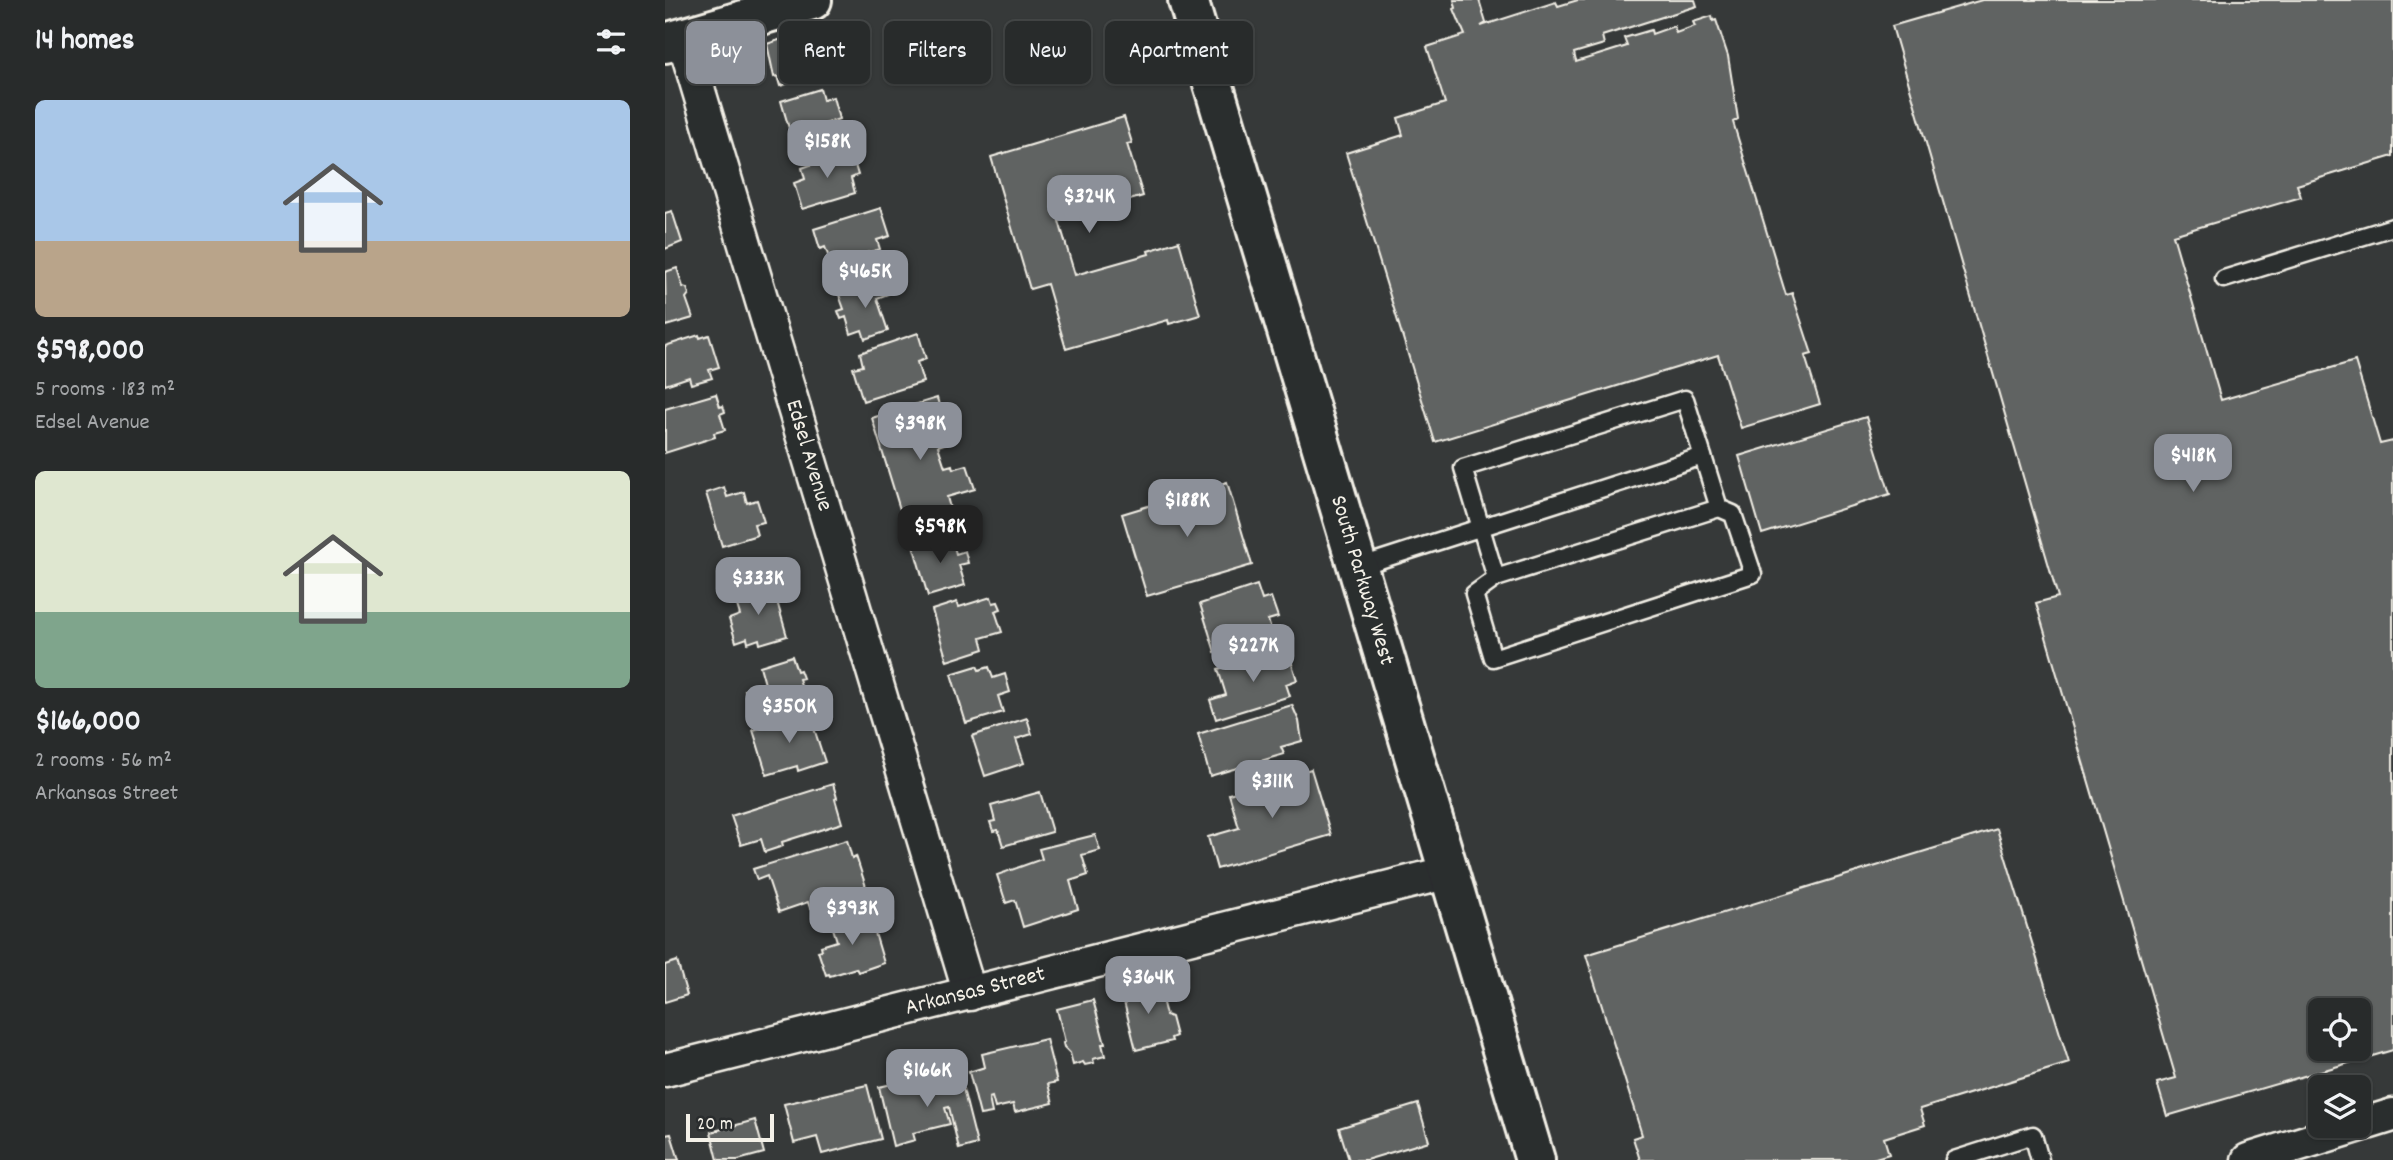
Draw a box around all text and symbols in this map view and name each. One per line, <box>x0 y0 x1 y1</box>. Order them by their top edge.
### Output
text: 14 homes <box>35 21 134 64</box>
chip: Buy <box>686 21 765 84</box>
chip: Rent <box>779 21 870 84</box>
chip: Filters <box>884 21 991 84</box>
chip: New <box>1005 21 1091 84</box>
chip: Apartment <box>1105 21 1253 84</box>
icon: filters <box>592 23 630 61</box>
pin: $158K <box>778 120 876 180</box>
text: $158K <box>803 126 851 159</box>
icon: home <box>270 145 396 271</box>
pin: $324K <box>1040 176 1138 235</box>
text: $324K <box>1063 181 1115 214</box>
pin: $465K <box>816 250 914 310</box>
text: $465K <box>838 256 892 289</box>
text: $598,000 <box>35 331 145 374</box>
text: 5 rooms · 183 m² <box>35 374 175 407</box>
street label: Edsel Avenue <box>776 396 841 515</box>
pin: $398K <box>871 402 969 462</box>
text: Edsel Avenue <box>35 407 150 440</box>
text: $398K <box>894 408 946 441</box>
pin: $418K <box>2144 434 2242 494</box>
text: $418K <box>2170 440 2216 473</box>
pin: $188K <box>1138 480 1236 539</box>
text: $188K <box>1164 485 1210 518</box>
street label: South Parkway West <box>1321 492 1403 669</box>
pin: $598K <box>891 505 989 565</box>
text: $598K <box>914 511 966 544</box>
icon: home <box>270 516 396 642</box>
pin: $333K <box>709 558 807 617</box>
text: $333K <box>732 563 784 596</box>
pin: $227K <box>1204 624 1302 684</box>
text: $227K <box>1227 630 1279 663</box>
pin: $350K <box>740 686 838 745</box>
text: $350K <box>761 691 817 724</box>
text: $166,000 <box>35 702 141 745</box>
text: 2 rooms · 56 m² <box>35 745 172 778</box>
pin: $311K <box>1223 760 1321 820</box>
text: $311K <box>1251 766 1293 799</box>
text: Arkansas Street <box>35 778 178 811</box>
pin: $393K <box>803 888 901 947</box>
text: $393K <box>825 893 879 926</box>
pin: $364K <box>1099 956 1197 1016</box>
street label: Arkansas Street <box>902 958 1049 1025</box>
text: $364K <box>1121 962 1175 995</box>
map controls <box>2308 998 2371 1138</box>
button: locate <box>2308 998 2371 1061</box>
pin: $166K <box>878 1050 976 1109</box>
text: $166K <box>902 1055 952 1088</box>
button: layers <box>2308 1075 2371 1138</box>
scale bar <box>686 1111 773 1143</box>
text: 20 m <box>697 1112 733 1139</box>

